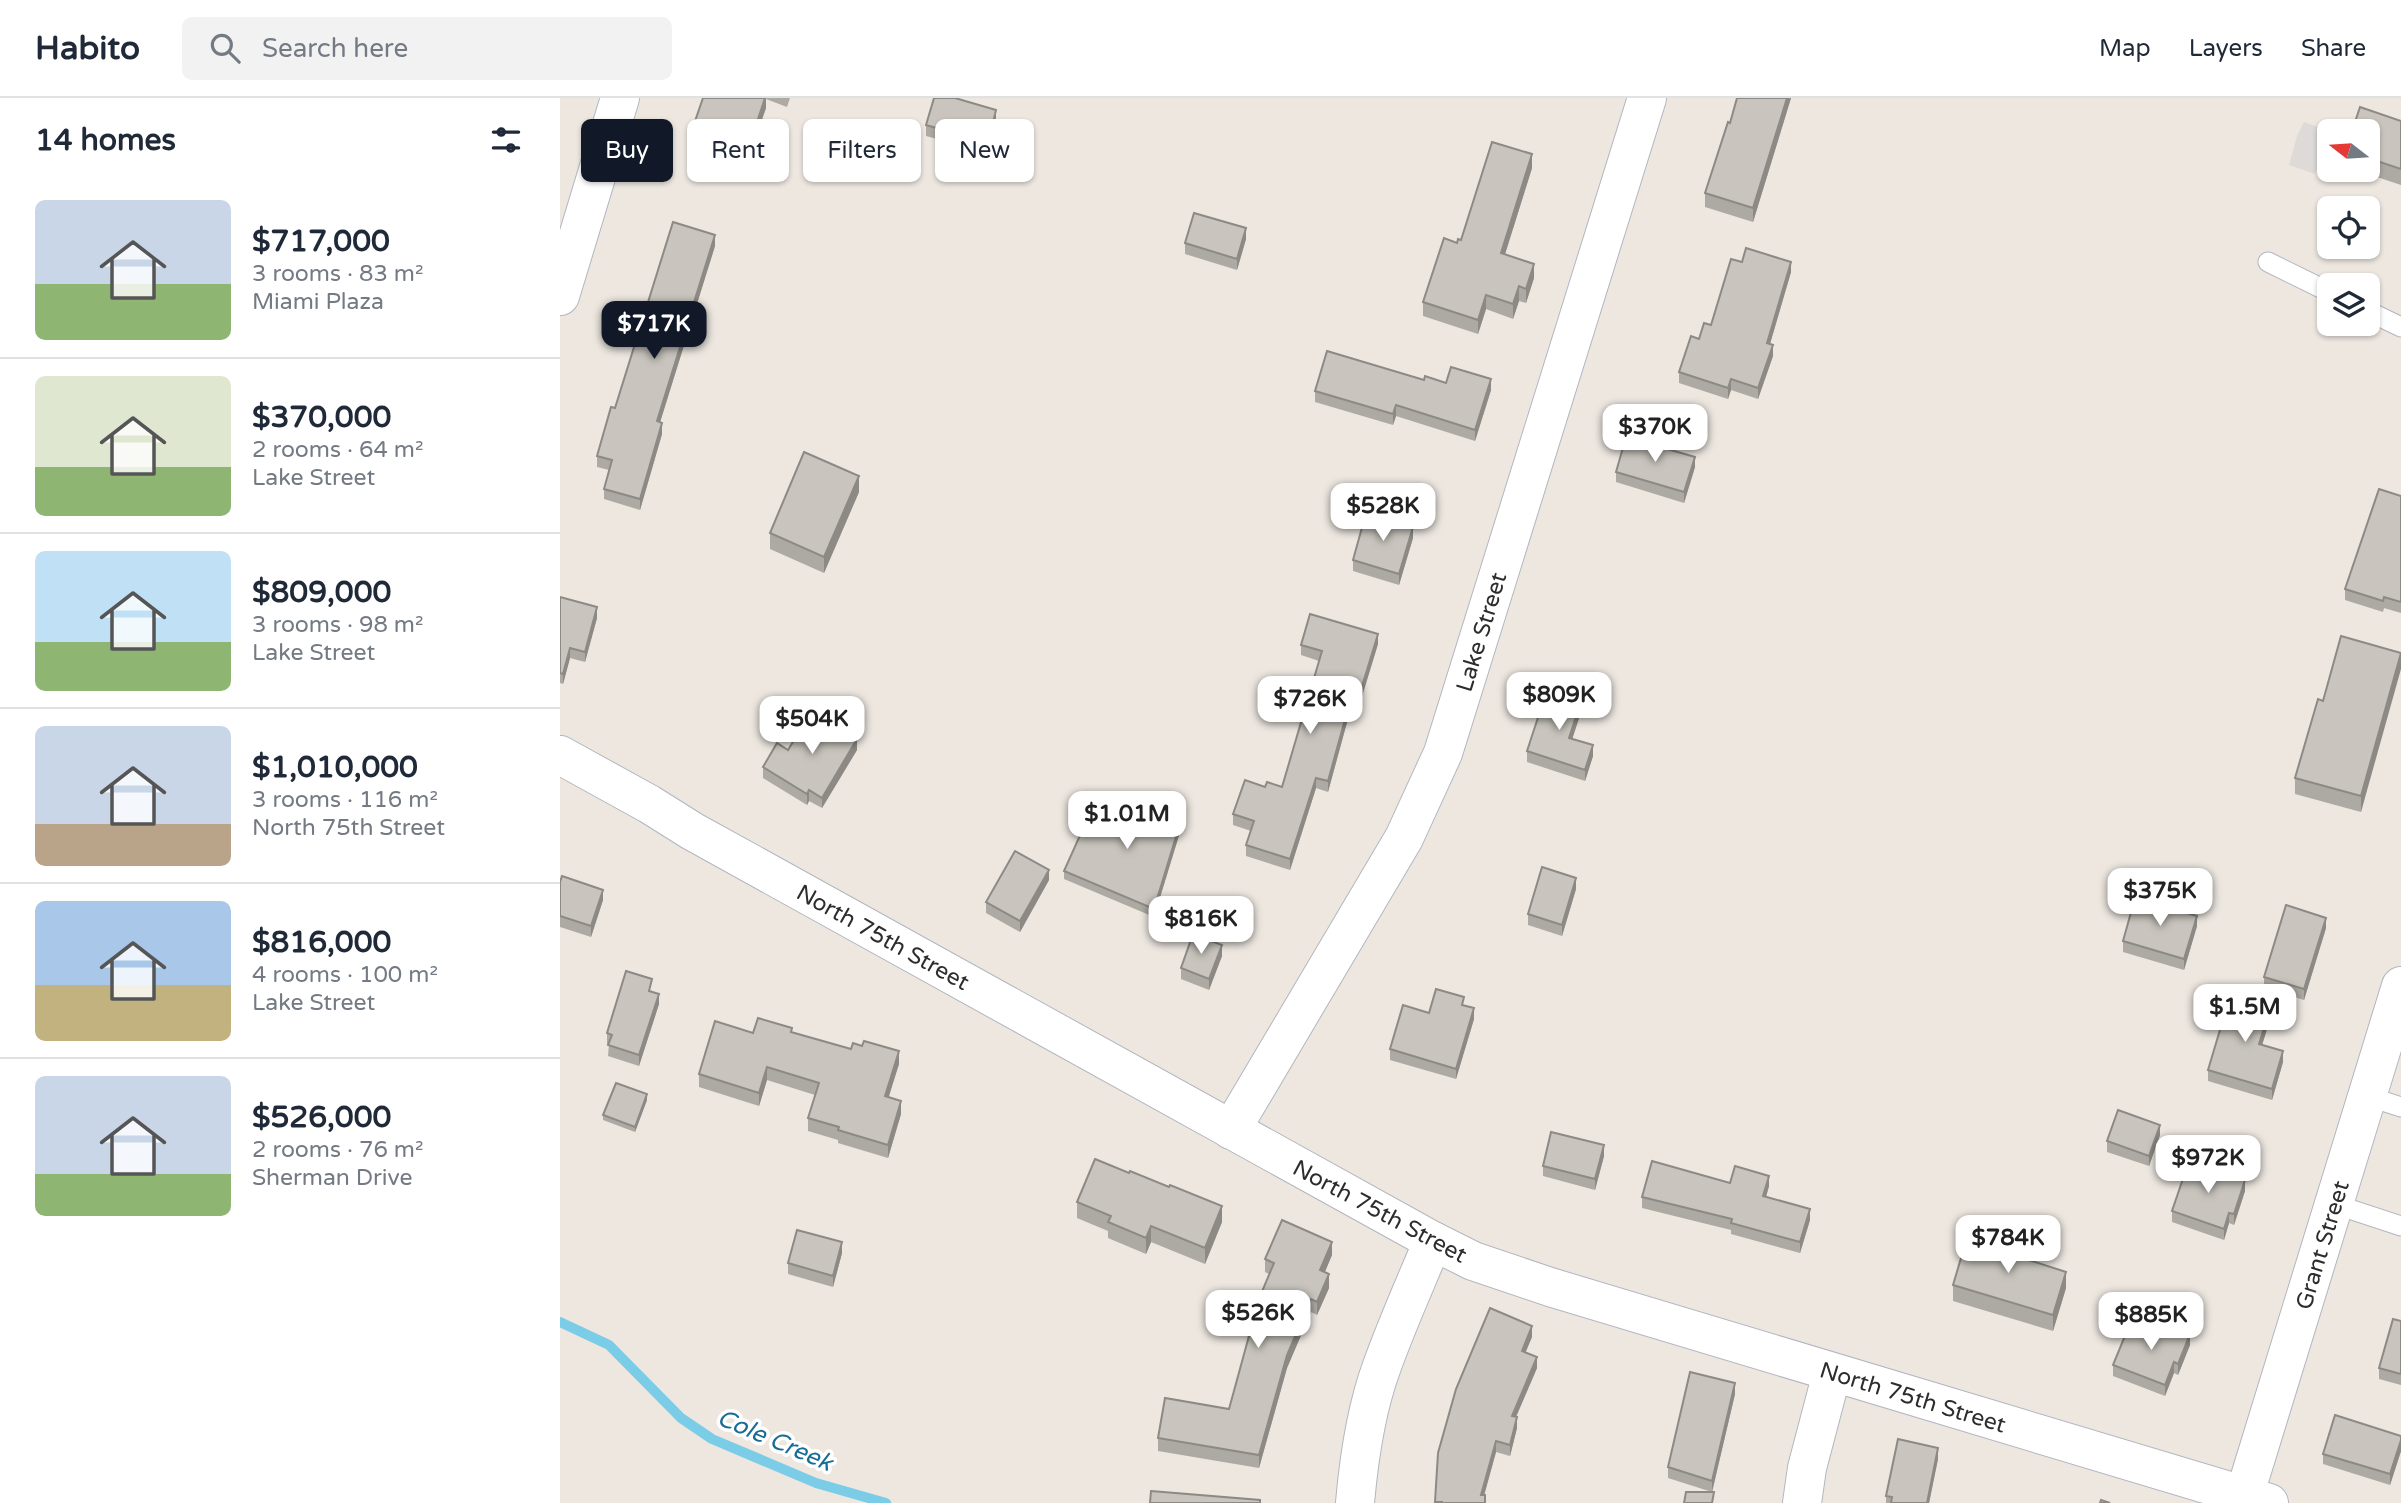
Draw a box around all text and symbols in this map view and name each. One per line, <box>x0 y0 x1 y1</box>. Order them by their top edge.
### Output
search box <box>182 17 672 80</box>
text: Habito <box>35 29 140 68</box>
icon: search <box>206 29 244 67</box>
text: Search here <box>262 33 408 64</box>
text: Map <box>2099 34 2151 63</box>
text: Layers <box>2189 34 2263 63</box>
text: Share <box>2301 34 2366 63</box>
chip: Buy <box>581 119 673 182</box>
chip: Rent <box>687 119 789 182</box>
chip: Filters <box>803 119 921 182</box>
chip: New <box>935 119 1034 182</box>
north arrow <box>2317 119 2380 182</box>
map controls <box>2317 119 2380 336</box>
icon: filters <box>487 121 525 159</box>
text: 14 homes <box>35 122 176 159</box>
button: locate <box>2317 196 2380 259</box>
text: $717,000 <box>252 223 390 260</box>
icon: home <box>91 228 175 312</box>
text: 3 rooms · 83 m² <box>252 260 423 288</box>
button: layers <box>2317 273 2380 336</box>
text: Miami Plaza <box>252 288 384 316</box>
pin: $717K <box>605 302 703 361</box>
text: $717K <box>618 310 690 338</box>
text: $370,000 <box>252 399 391 436</box>
icon: home <box>91 404 175 488</box>
pin: $370K <box>1606 404 1704 464</box>
text: $370K <box>1619 413 1691 441</box>
text: 2 rooms · 64 m² <box>252 436 423 464</box>
text: Lake Street <box>252 464 375 492</box>
pin: $528K <box>1334 484 1432 543</box>
text: $528K <box>1347 492 1419 520</box>
street label: Lake Street <box>1451 569 1513 695</box>
text: $809,000 <box>252 574 391 611</box>
icon: home <box>91 579 175 663</box>
text: 3 rooms · 98 m² <box>252 611 423 639</box>
text: Lake Street <box>252 639 375 667</box>
pin: $809K <box>1510 672 1608 732</box>
pin: $726K <box>1261 676 1359 736</box>
text: $809K <box>1523 681 1595 709</box>
text: $726K <box>1274 685 1346 713</box>
pin: $504K <box>763 696 861 756</box>
text: $504K <box>776 705 848 733</box>
text: $1,010,000 <box>252 749 418 786</box>
icon: home <box>91 754 175 838</box>
text: 3 rooms · 116 m² <box>252 786 438 814</box>
pin: $1.01M <box>1070 792 1184 851</box>
text: $1.01M <box>1084 800 1170 828</box>
text: North 75th Street <box>252 814 445 842</box>
pin: $375K <box>2111 868 2209 928</box>
text: $375K <box>2124 877 2196 905</box>
street label: North 75th Street <box>791 879 974 997</box>
pin: $816K <box>1152 896 1250 956</box>
text: $816K <box>1165 905 1237 933</box>
text: $816,000 <box>252 924 391 961</box>
icon: home <box>91 929 175 1013</box>
text: 4 rooms · 100 m² <box>252 961 438 989</box>
pin: $1.5M <box>2196 984 2294 1044</box>
text: Lake Street <box>252 989 375 1017</box>
text: $1.5M <box>2209 993 2281 1021</box>
text: $526,000 <box>252 1099 391 1136</box>
icon: home <box>91 1104 175 1188</box>
text: 2 rooms · 76 m² <box>252 1136 423 1164</box>
pin: $972K <box>2159 1136 2257 1195</box>
text: $972K <box>2172 1144 2244 1172</box>
street label: North 75th Street <box>1288 1154 1472 1270</box>
text: Sherman Drive <box>252 1164 413 1192</box>
street label: Grant Street <box>2290 1177 2356 1313</box>
pin: $784K <box>1959 1216 2057 1275</box>
text: $784K <box>1972 1224 2044 1252</box>
pin: $526K <box>1209 1290 1307 1350</box>
pin: $885K <box>2102 1292 2200 1352</box>
text: $526K <box>1222 1299 1294 1327</box>
text: $885K <box>2115 1301 2187 1329</box>
street label: North 75th Street <box>1816 1356 2009 1440</box>
water label: Cole Creek <box>713 1403 839 1478</box>

